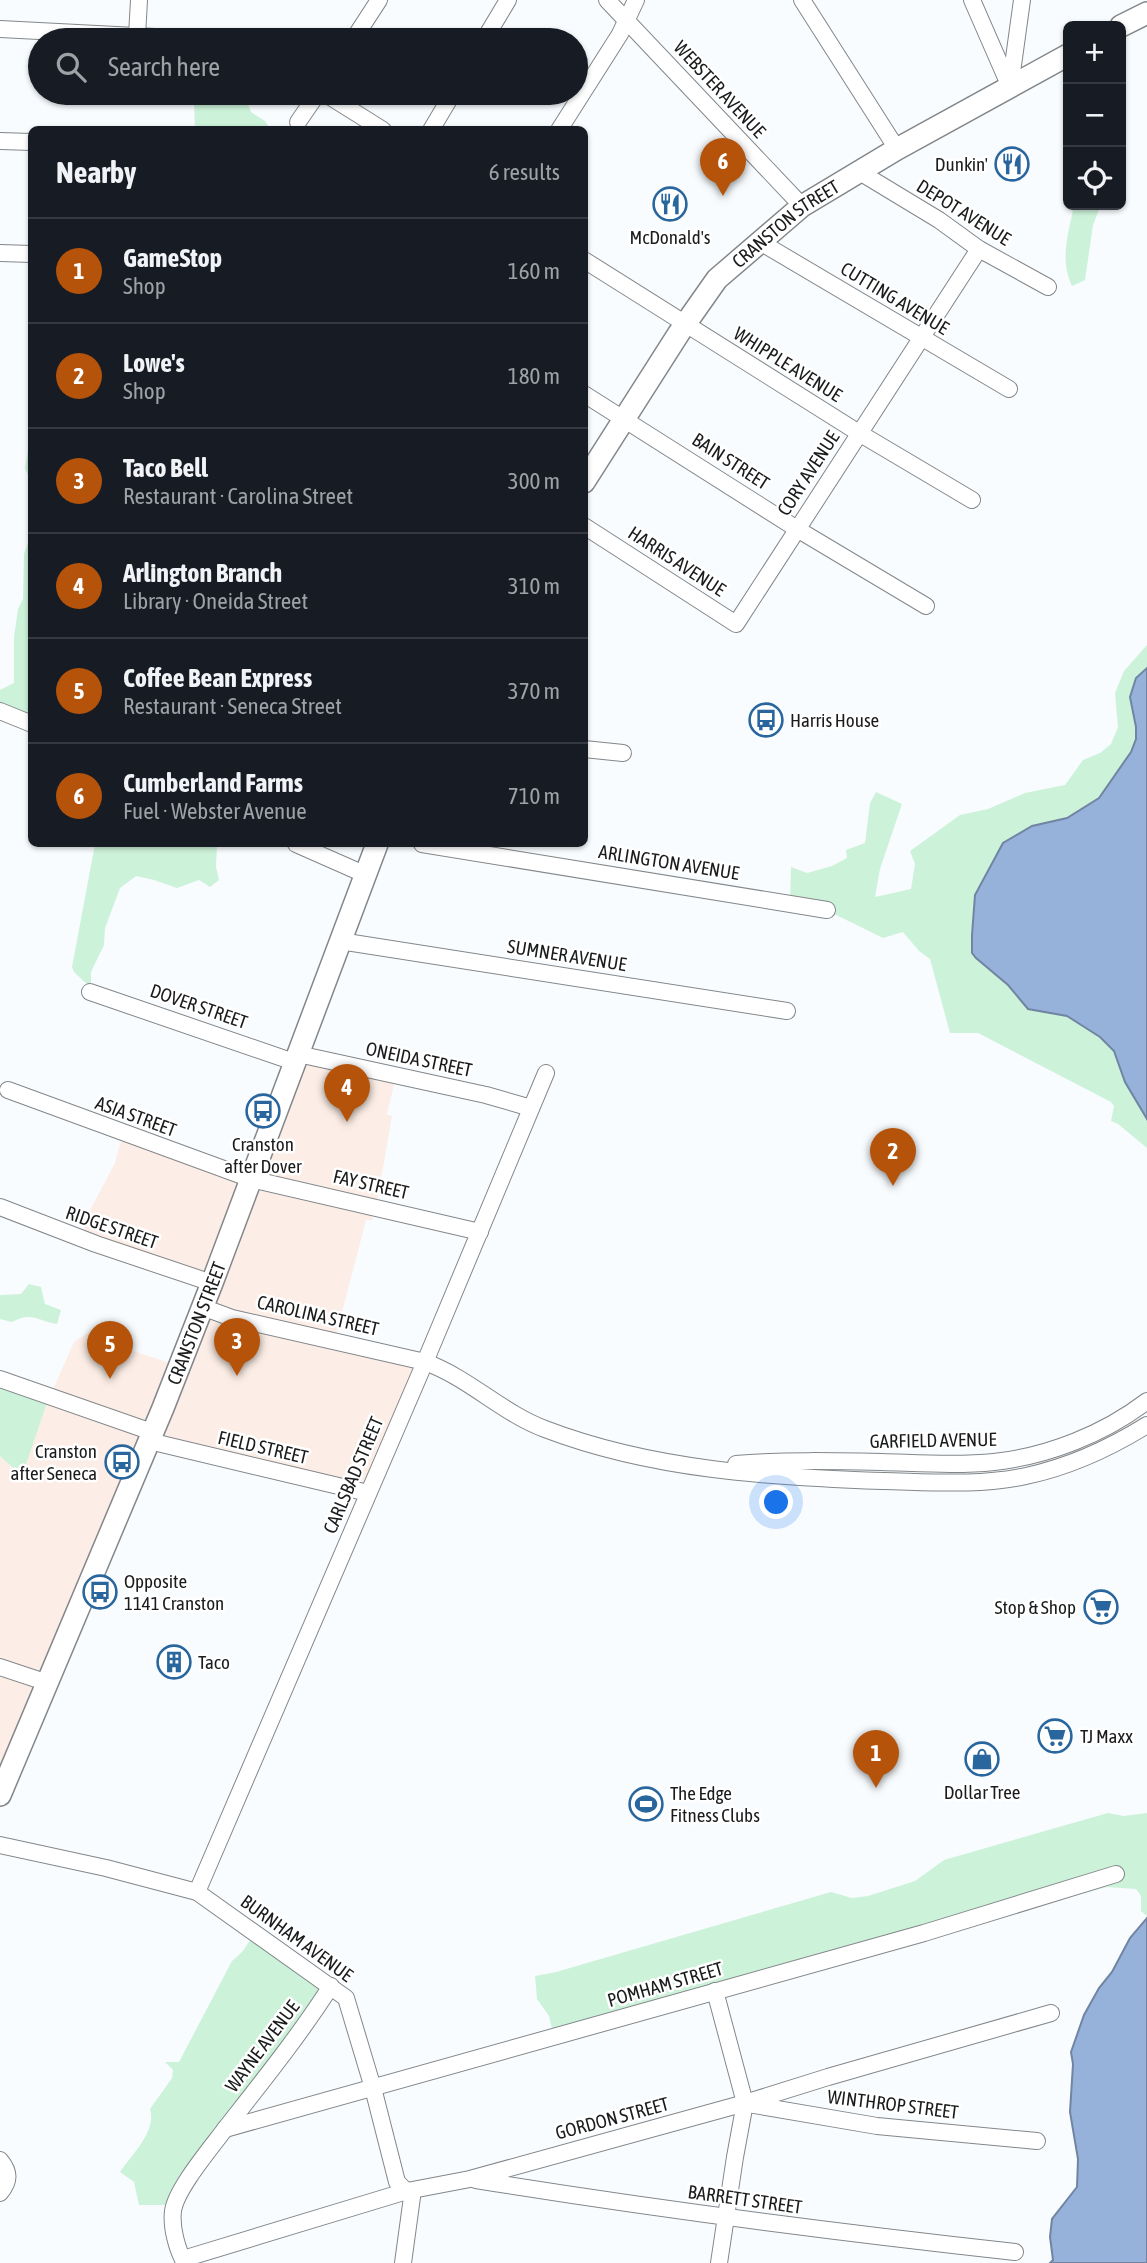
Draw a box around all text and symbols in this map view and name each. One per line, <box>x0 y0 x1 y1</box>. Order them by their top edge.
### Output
map controls <box>1063 21 1126 210</box>
button: + <box>1063 21 1126 84</box>
search box <box>28 28 588 105</box>
street label: WEBSTER AVENUE <box>670 36 770 142</box>
icon: search <box>52 48 90 86</box>
text: Search here <box>108 52 220 82</box>
button: − <box>1063 84 1126 147</box>
pin: 6 <box>700 138 746 196</box>
restaurant icon: Dunkin' <box>993 145 1031 183</box>
button: locate <box>1063 147 1126 210</box>
place label: Dunkin' <box>935 153 988 175</box>
text: Nearby <box>56 155 136 189</box>
text: 6 results <box>489 159 560 185</box>
street label: DEPOT AVENUE <box>913 174 1015 250</box>
street label: CRANSTON STREET <box>728 175 844 272</box>
restaurant icon: McDonald's <box>651 185 689 223</box>
place label: McDonald's <box>629 226 711 248</box>
text: GameStop <box>123 243 222 273</box>
street label: CUTTING AVENUE <box>837 257 953 339</box>
text: 1 <box>74 258 84 284</box>
text: 160 m <box>508 258 560 284</box>
text: Shop <box>123 273 166 299</box>
street label: WHIPPLE AVENUE <box>730 322 846 406</box>
text: Lowe's <box>123 348 185 378</box>
text: 2 <box>74 363 84 389</box>
text: 180 m <box>508 363 560 389</box>
text: Shop <box>123 378 166 404</box>
street label: CORY AVENUE <box>773 427 843 519</box>
street label: BAIN STREET <box>688 428 774 494</box>
text: Taco Bell <box>123 453 208 483</box>
text: 3 <box>74 468 84 494</box>
text: 300 m <box>508 468 560 494</box>
text: Restaurant · Carolina Street <box>123 483 353 509</box>
street label: HARRIS AVENUE <box>624 521 730 601</box>
text: Arlington Branch <box>123 558 282 588</box>
text: 4 <box>74 573 84 599</box>
text: 310 m <box>508 573 560 599</box>
text: Library · Oneida Street <box>123 588 308 614</box>
text: Coffee Bean Express <box>123 663 312 693</box>
text: 5 <box>74 678 84 704</box>
text: 370 m <box>508 678 560 704</box>
text: Restaurant · Seneca Street <box>123 693 342 719</box>
bus stop icon: Harris House <box>747 701 785 739</box>
place label: Harris House <box>790 709 879 731</box>
text: Cumberland Farms <box>123 768 303 798</box>
text: 6 <box>74 783 84 809</box>
text: 710 m <box>508 783 560 809</box>
text: Fuel · Webster Avenue <box>123 798 307 824</box>
street label: ARLINGTON AVENUE <box>597 840 741 884</box>
street label: SUMNER AVENUE <box>506 935 628 975</box>
street label: DOVER STREET <box>147 979 251 1033</box>
street label: ONEIDA STREET <box>364 1037 475 1081</box>
pin: 4 <box>324 1064 370 1122</box>
street label: ASIA STREET <box>93 1091 180 1141</box>
bus stop icon: Cranston after Dover <box>244 1092 282 1130</box>
pin: 2 <box>870 1128 916 1186</box>
place label: Cranston after Dover <box>224 1133 302 1177</box>
street label: FAY STREET <box>331 1165 412 1204</box>
street label: RIDGE STREET <box>63 1201 162 1253</box>
street label: CRANSTON STREET <box>162 1258 230 1388</box>
street label: CAROLINA STREET <box>255 1290 381 1340</box>
pin: 3 <box>214 1318 260 1376</box>
pin: 5 <box>87 1321 133 1379</box>
street label: CARLSBAD STREET <box>319 1413 388 1537</box>
street label: FIELD STREET <box>216 1426 311 1468</box>
street label: GARFIELD AVENUE <box>869 1428 997 1452</box>
place label: Cranston after Seneca <box>11 1440 97 1484</box>
bus stop icon: Cranston after Seneca <box>103 1443 141 1481</box>
your location <box>759 1485 793 1519</box>
place label: Opposite 1141 Cranston <box>124 1570 224 1614</box>
bus stop icon: Opposite 1141 Cranston <box>81 1573 119 1611</box>
supermarket icon: Stop & Shop <box>1082 1588 1120 1626</box>
place label: Stop & Shop <box>995 1596 1076 1618</box>
building icon: Taco <box>155 1643 193 1681</box>
place label: Taco <box>198 1651 230 1673</box>
supermarket icon: TJ Maxx <box>1036 1717 1074 1755</box>
place label: TJ Maxx <box>1080 1725 1133 1747</box>
pin: 1 <box>853 1730 899 1788</box>
shop icon: Dollar Tree <box>963 1740 1001 1778</box>
place label: Dollar Tree <box>944 1781 1020 1803</box>
place label: The Edge Fitness Clubs <box>670 1782 760 1826</box>
sports icon: The Edge Fitness Clubs <box>627 1785 665 1823</box>
street label: BURNHAM AVENUE <box>237 1890 357 1986</box>
street label: POMHAM STREET <box>605 1957 726 2011</box>
street label: WAYNE AVENUE <box>220 1996 304 2096</box>
street label: WINTHROP STREET <box>826 2085 960 2123</box>
street label: GORDON STREET <box>553 2092 672 2144</box>
street label: BARRETT STREET <box>687 2180 804 2218</box>

